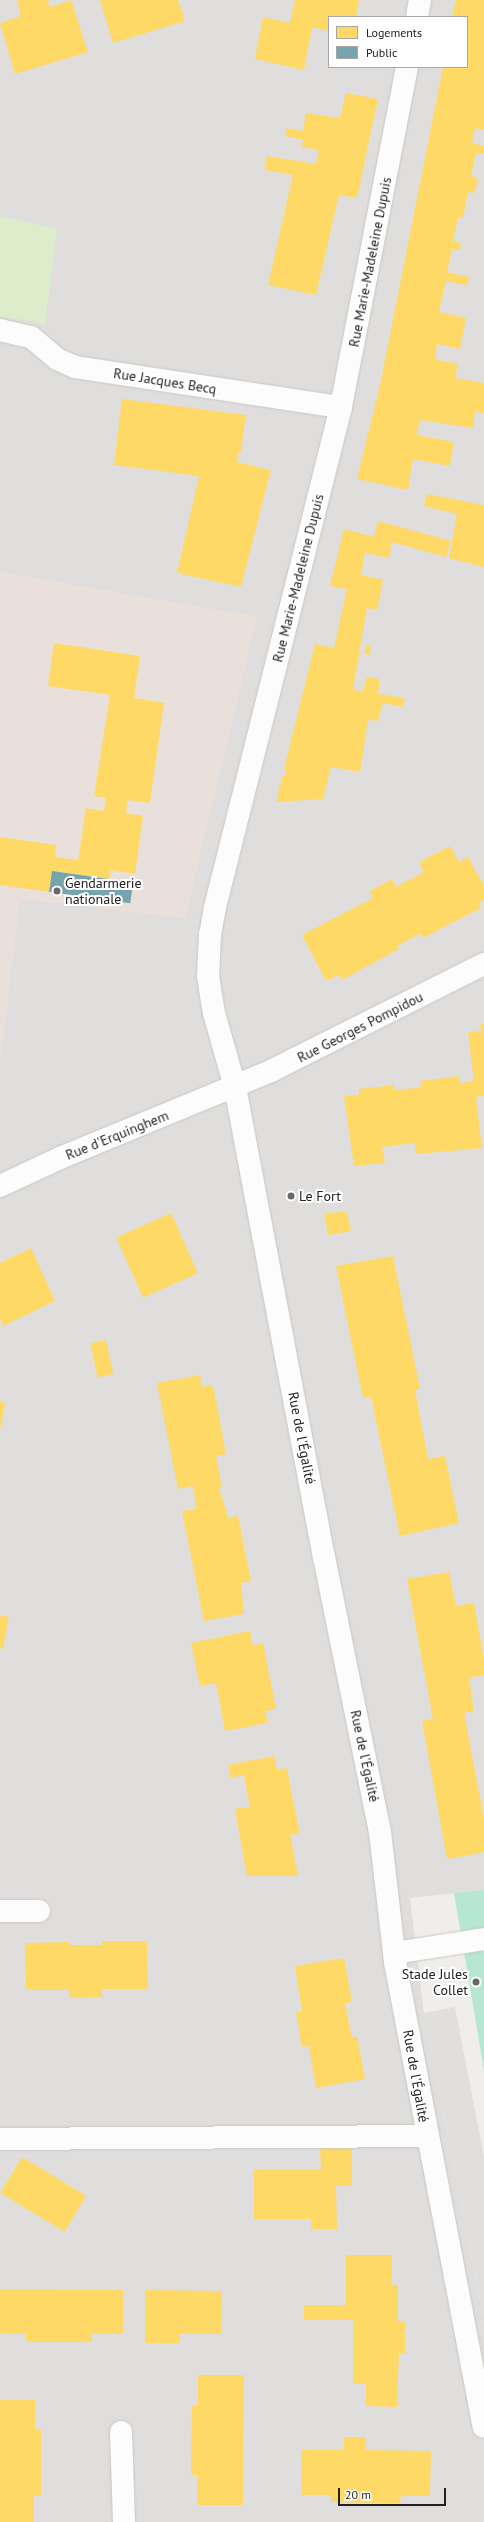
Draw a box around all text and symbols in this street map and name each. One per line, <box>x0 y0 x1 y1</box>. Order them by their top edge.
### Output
legend <box>328 16 468 68</box>
text: Logements <box>366 25 422 40</box>
text: Public <box>366 45 397 60</box>
street label: Rue Marie-Madeleine Dupuis <box>345 176 395 348</box>
street label: Rue Jacques Becq <box>112 365 218 397</box>
street label: Rue Marie-Madeleine Dupuis <box>269 492 327 664</box>
place label: Gendarmerie nationale <box>65 875 142 908</box>
marker: Gendarmerie nationale <box>52 886 62 896</box>
street label: Rue Georges Pompidou <box>294 988 426 1066</box>
street label: Rue d'Erquinghem <box>63 1107 171 1163</box>
place label: Le Fort <box>299 1188 341 1204</box>
marker: Le Fort <box>286 1191 296 1201</box>
street label: Rue de l'Égalité <box>285 1390 319 1486</box>
street label: Rue de l'Égalité <box>347 1708 383 1804</box>
place label: Stade Jules Collet <box>402 1966 468 1998</box>
marker: Stade Jules Collet <box>471 1977 481 1987</box>
street label: Rue de l'Égalité <box>400 2028 432 2124</box>
scale bar <box>340 2480 448 2506</box>
text: 20 m <box>345 2487 371 2502</box>

